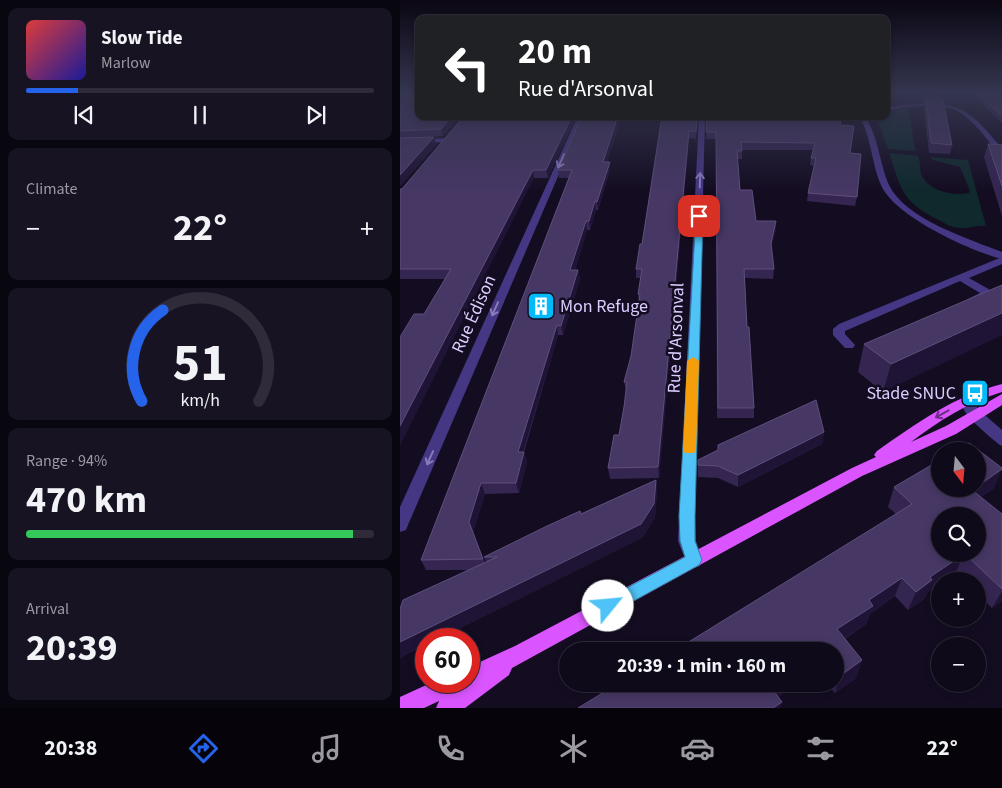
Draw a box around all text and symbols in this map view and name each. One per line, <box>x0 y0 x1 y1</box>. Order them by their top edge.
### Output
text: Slow Tide <box>101 25 182 52</box>
text: 20 m <box>518 27 592 77</box>
icon: left <box>435 35 500 100</box>
text: Marlow <box>101 52 150 74</box>
text: Rue d'Arsonval <box>518 73 654 105</box>
icon: previous <box>70 101 98 129</box>
icon: pause <box>186 101 214 129</box>
icon: next <box>302 101 330 129</box>
one-way arrow <box>556 153 565 168</box>
one-way arrow <box>695 172 705 188</box>
text: Climate <box>26 178 77 200</box>
pin <box>678 195 720 237</box>
text: 22° <box>173 201 227 255</box>
icon: arrive <box>685 202 713 230</box>
text: − <box>26 209 40 249</box>
text: + <box>360 209 374 249</box>
street label: Rue Édison <box>446 271 502 357</box>
street label: Rue d'Arsonval <box>662 282 690 394</box>
building icon: Mon Refuge <box>526 291 556 321</box>
place label: Mon Refuge <box>560 294 648 319</box>
one-way arrow <box>490 301 500 316</box>
text: 51 <box>173 327 227 401</box>
bus stop icon: Stade SNUC <box>960 378 990 408</box>
place label: Stade SNUC <box>866 381 956 406</box>
text: km/h <box>180 388 220 413</box>
one-way arrow <box>935 410 950 420</box>
north arrow <box>931 442 986 498</box>
map controls <box>931 442 986 692</box>
text: Range · 94% <box>26 450 107 472</box>
one-way arrow <box>424 450 434 465</box>
text: 470 km <box>26 473 147 527</box>
button: search <box>931 507 986 562</box>
button: + <box>931 572 986 627</box>
position arrow <box>581 579 633 631</box>
text: Arrival <box>26 598 69 620</box>
text: 20:39 <box>26 621 118 675</box>
speed limit sign: 60 <box>415 628 480 693</box>
button: − <box>931 637 986 692</box>
text: 20:39 · 1 min · 160 m <box>617 653 786 680</box>
icon: directions <box>186 731 221 766</box>
icon: music <box>309 731 344 766</box>
icon: phone <box>433 731 468 766</box>
icon: climate <box>556 731 591 766</box>
icon: car <box>680 731 715 766</box>
icon: filters <box>803 731 838 766</box>
text: 20:38 <box>44 732 97 764</box>
text: 22° <box>926 732 958 764</box>

